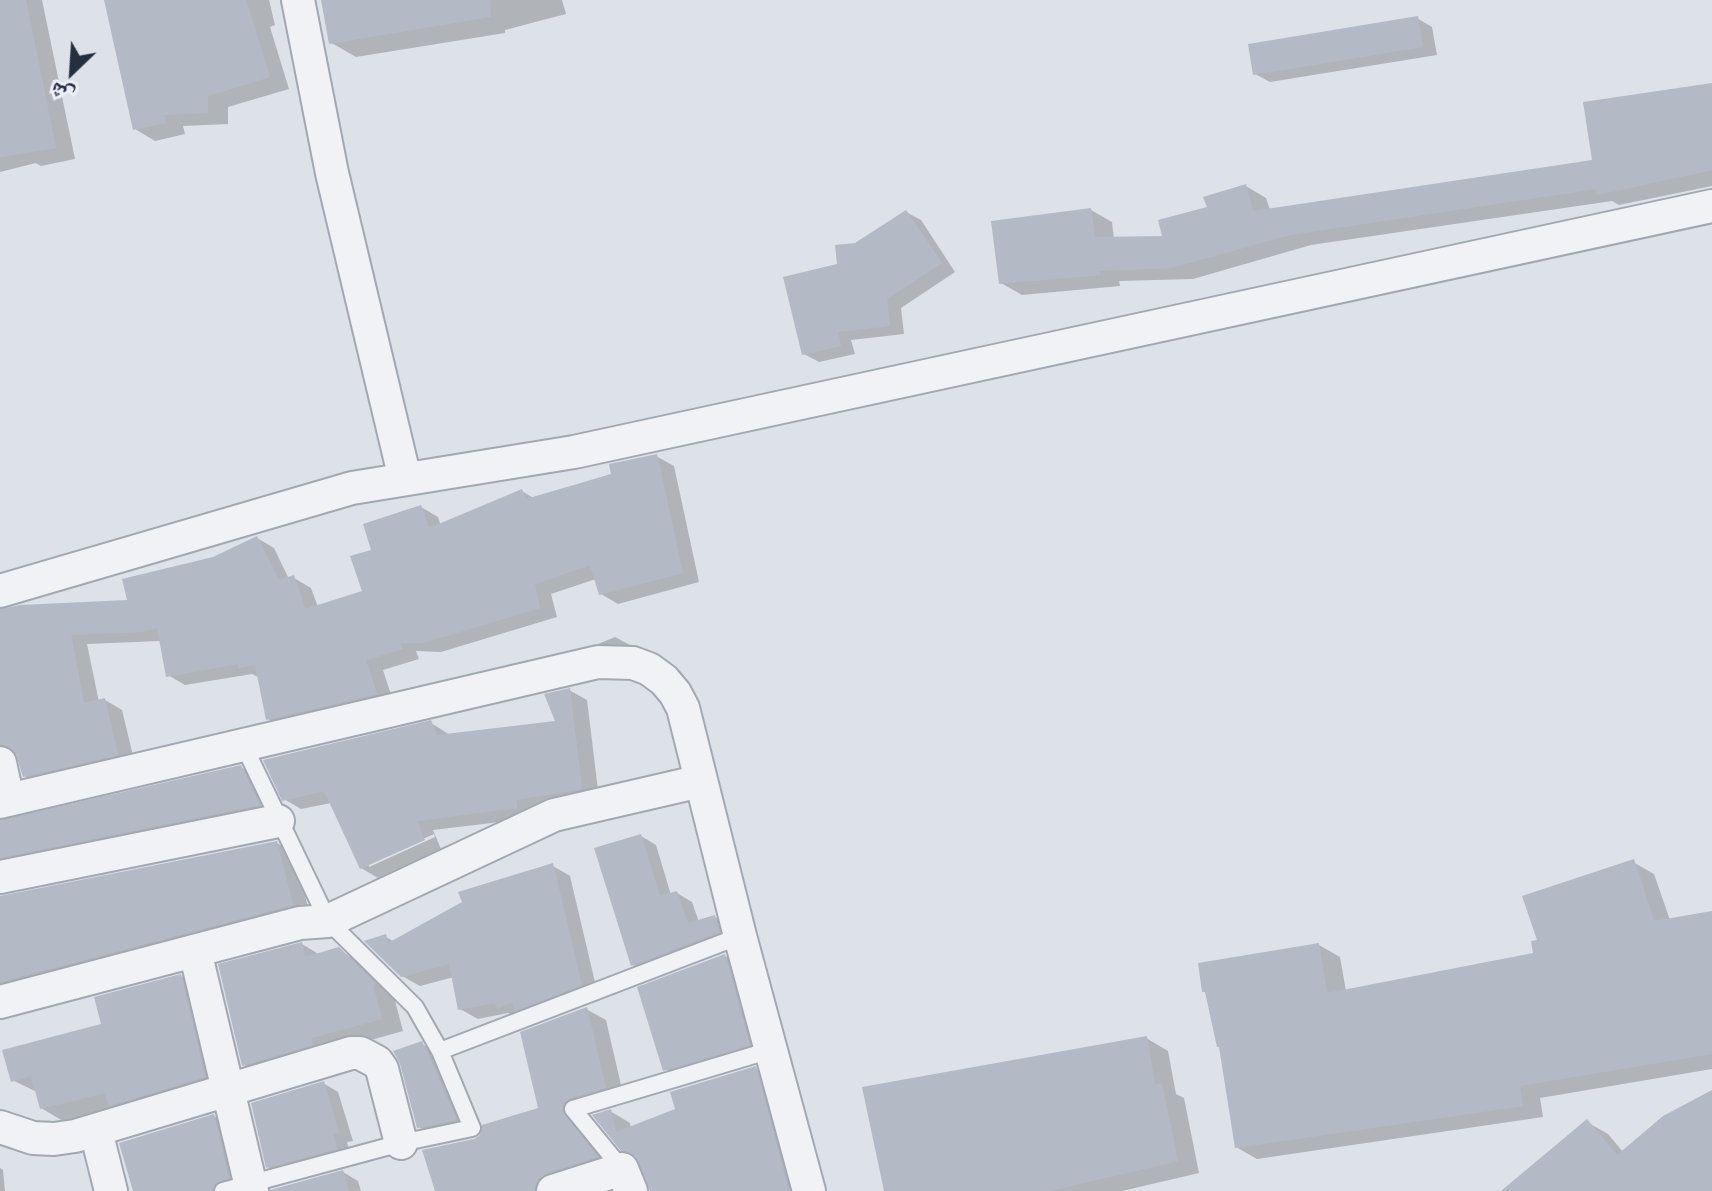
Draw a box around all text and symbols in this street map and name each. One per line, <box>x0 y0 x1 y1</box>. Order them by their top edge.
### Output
north arrow <box>32 32 112 112</box>
text: ش <box>46 77 78 110</box>

